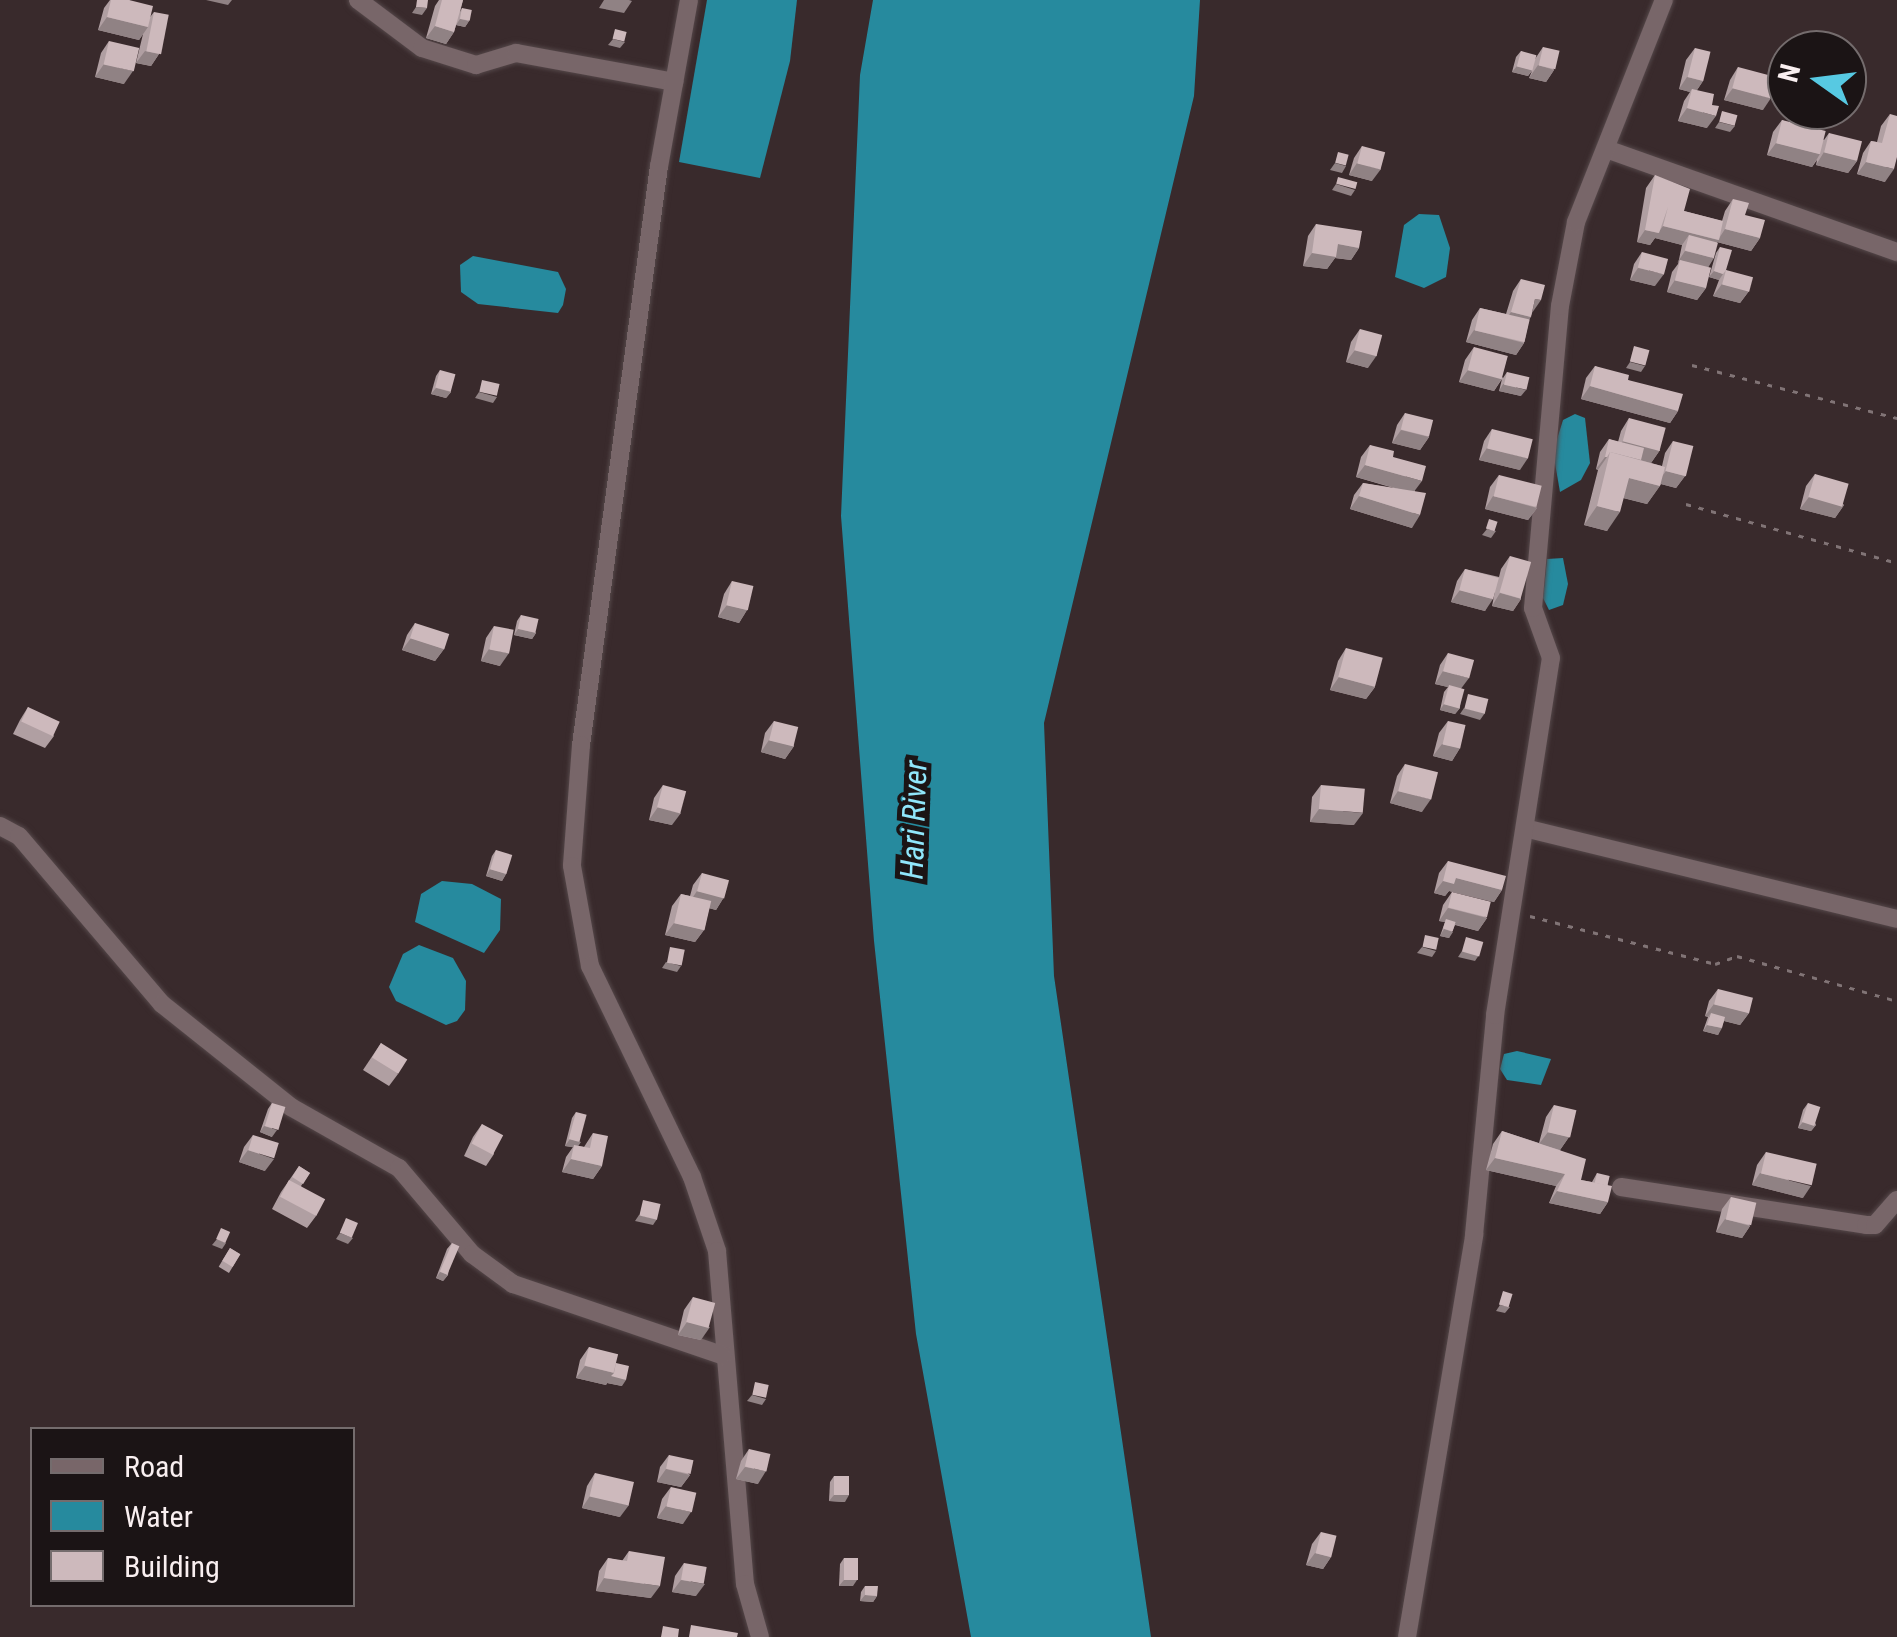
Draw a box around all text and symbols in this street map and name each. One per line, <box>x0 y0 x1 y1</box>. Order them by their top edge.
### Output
north arrow <box>1767 30 1867 130</box>
text: N <box>1771 61 1807 85</box>
water label: Hari River <box>893 760 935 880</box>
legend <box>30 1427 355 1607</box>
text: Road <box>124 1449 184 1484</box>
text: Water <box>124 1499 193 1534</box>
text: Building <box>124 1549 220 1584</box>

